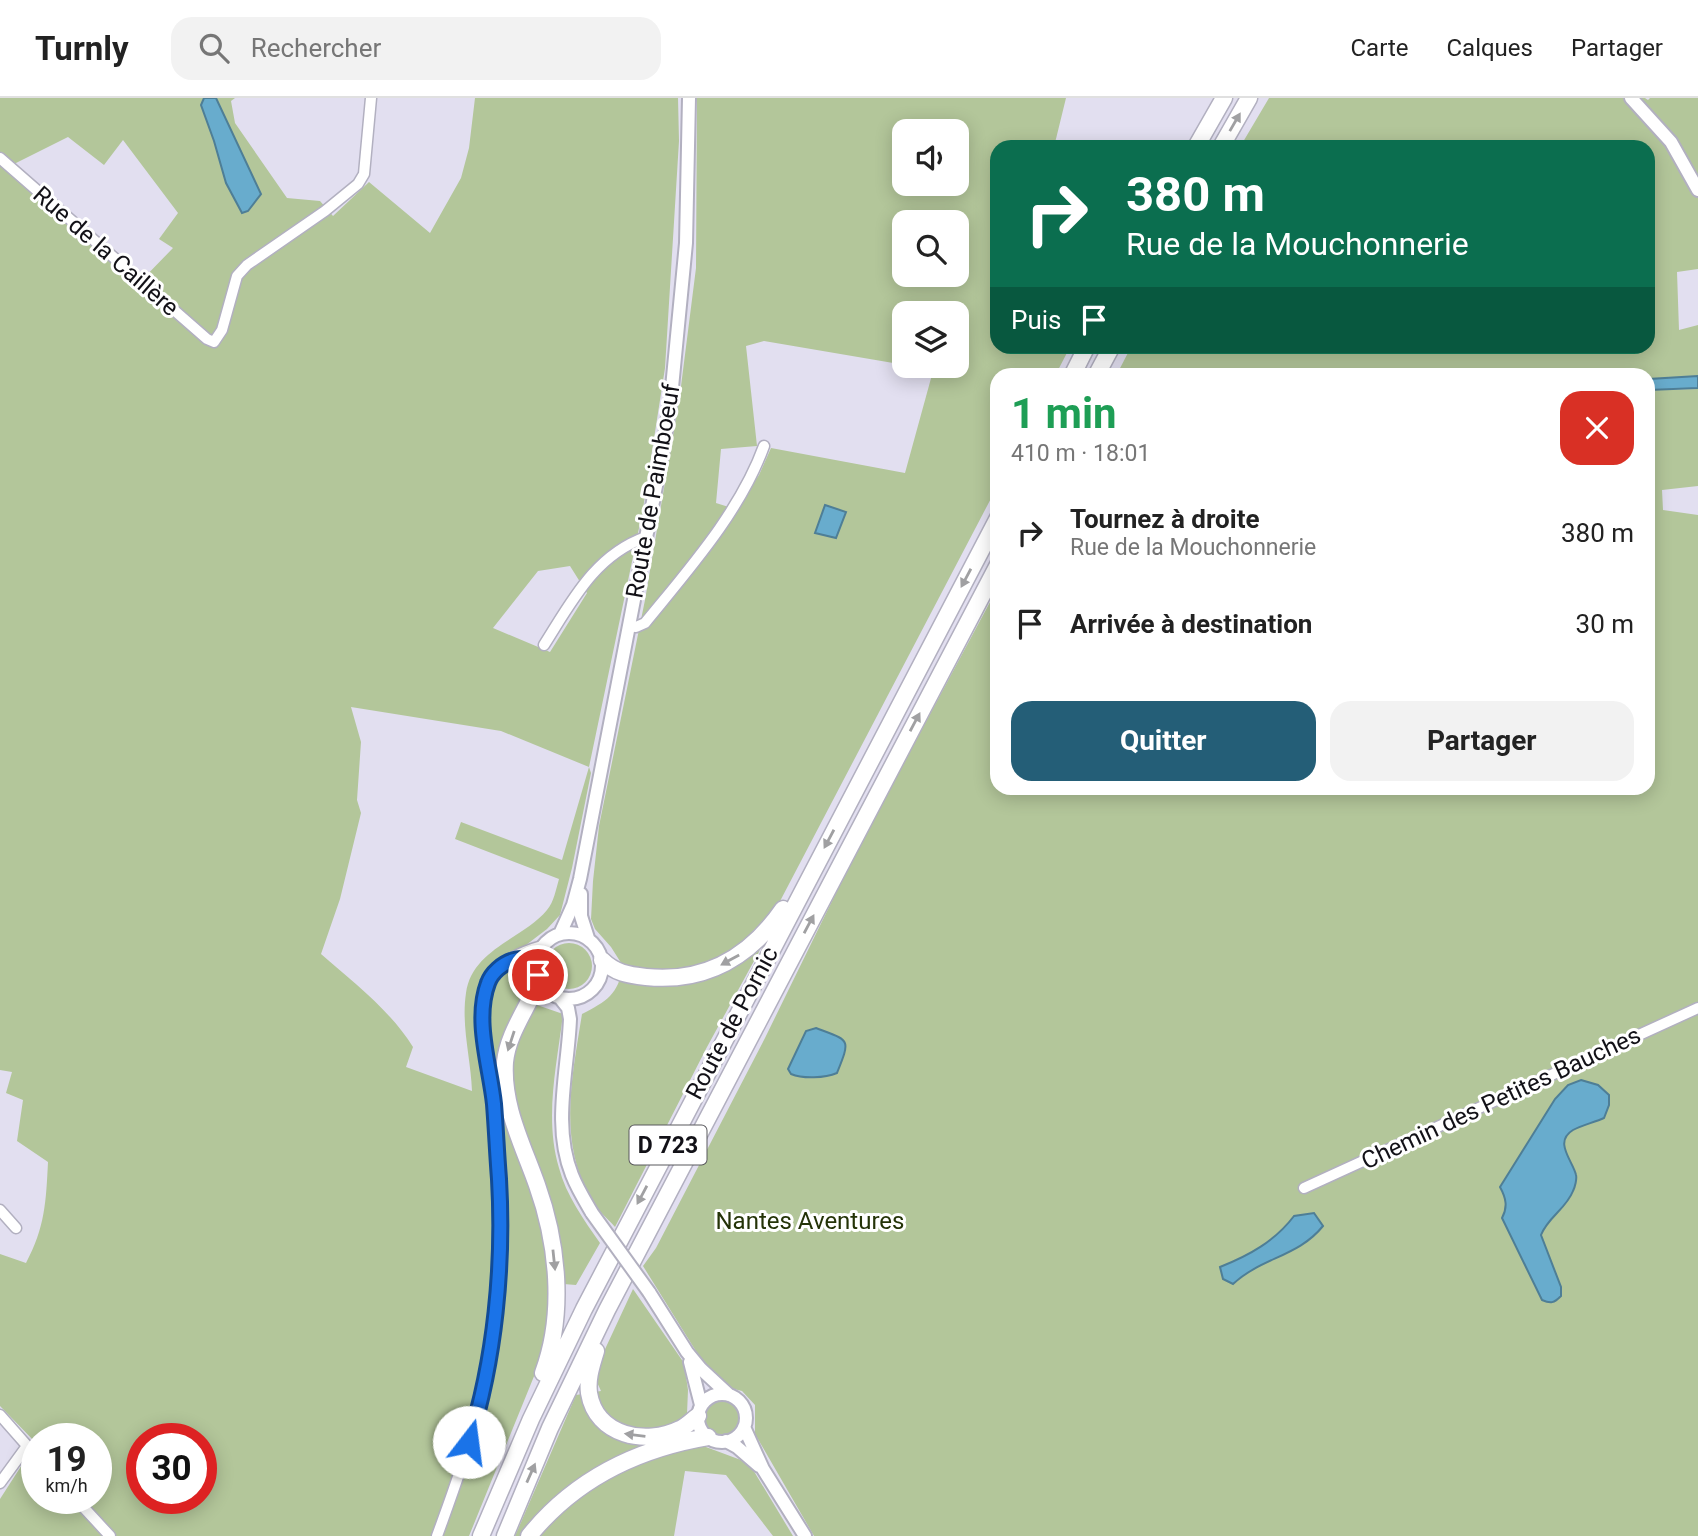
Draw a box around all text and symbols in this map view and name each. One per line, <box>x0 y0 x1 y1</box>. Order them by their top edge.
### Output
search box <box>171 17 661 80</box>
text: Turnly <box>35 29 129 68</box>
icon: search <box>195 29 233 67</box>
text: Rechercher <box>251 33 381 63</box>
text: Carte <box>1350 34 1408 62</box>
text: Calques <box>1446 34 1533 62</box>
text: Partager <box>1571 34 1663 62</box>
one-way arrow <box>1229 113 1241 132</box>
map controls <box>892 119 969 378</box>
button: sound <box>892 119 969 196</box>
text: 380 m <box>1126 166 1265 223</box>
icon: right <box>1011 168 1102 259</box>
street label: Rue de la Caillère <box>28 180 184 322</box>
button: search <box>892 210 969 287</box>
text: Rue de la Mouchonnerie <box>1126 225 1469 263</box>
button: layers <box>892 301 969 378</box>
icon: arrive <box>1075 301 1113 339</box>
text: Puis <box>1011 305 1061 335</box>
street label: Route de Paimboeuf <box>620 381 686 600</box>
text: 1 min <box>1011 389 1117 438</box>
button: close <box>1560 391 1634 465</box>
text: 410 m · 18:01 <box>1011 440 1150 467</box>
text: Tournez à droite <box>1070 504 1260 534</box>
icon: right <box>1011 514 1049 552</box>
text: 380 m <box>1561 518 1634 548</box>
text: Rue de la Mouchonnerie <box>1070 534 1316 561</box>
one-way arrow <box>960 568 972 588</box>
icon: arrive <box>1011 605 1049 643</box>
text: Arrivée à destination <box>1070 609 1312 639</box>
text: 30 m <box>1576 609 1634 639</box>
button: Quitter <box>1011 701 1316 781</box>
button: Partager <box>1330 701 1634 781</box>
one-way arrow <box>908 712 920 732</box>
one-way arrow <box>823 829 835 849</box>
one-way arrow <box>803 914 815 934</box>
street label: Route de Pornic <box>680 942 784 1104</box>
pin <box>508 945 568 1005</box>
one-way arrow <box>720 954 740 966</box>
icon: arrive <box>519 956 557 994</box>
street label: Chemin des Petites Bauches <box>1357 1021 1645 1175</box>
one-way arrow <box>505 1030 515 1051</box>
road number: D 723 <box>630 1126 706 1164</box>
one-way arrow <box>636 1185 648 1205</box>
park label: Nantes Aventures <box>716 1207 904 1235</box>
one-way arrow <box>549 1249 560 1271</box>
position arrow <box>432 1405 506 1479</box>
speed limit sign: 30 <box>126 1423 217 1514</box>
one-way arrow <box>624 1430 646 1441</box>
text: 19 <box>46 1439 87 1480</box>
one-way arrow <box>525 1463 537 1483</box>
text: km/h <box>45 1475 88 1496</box>

